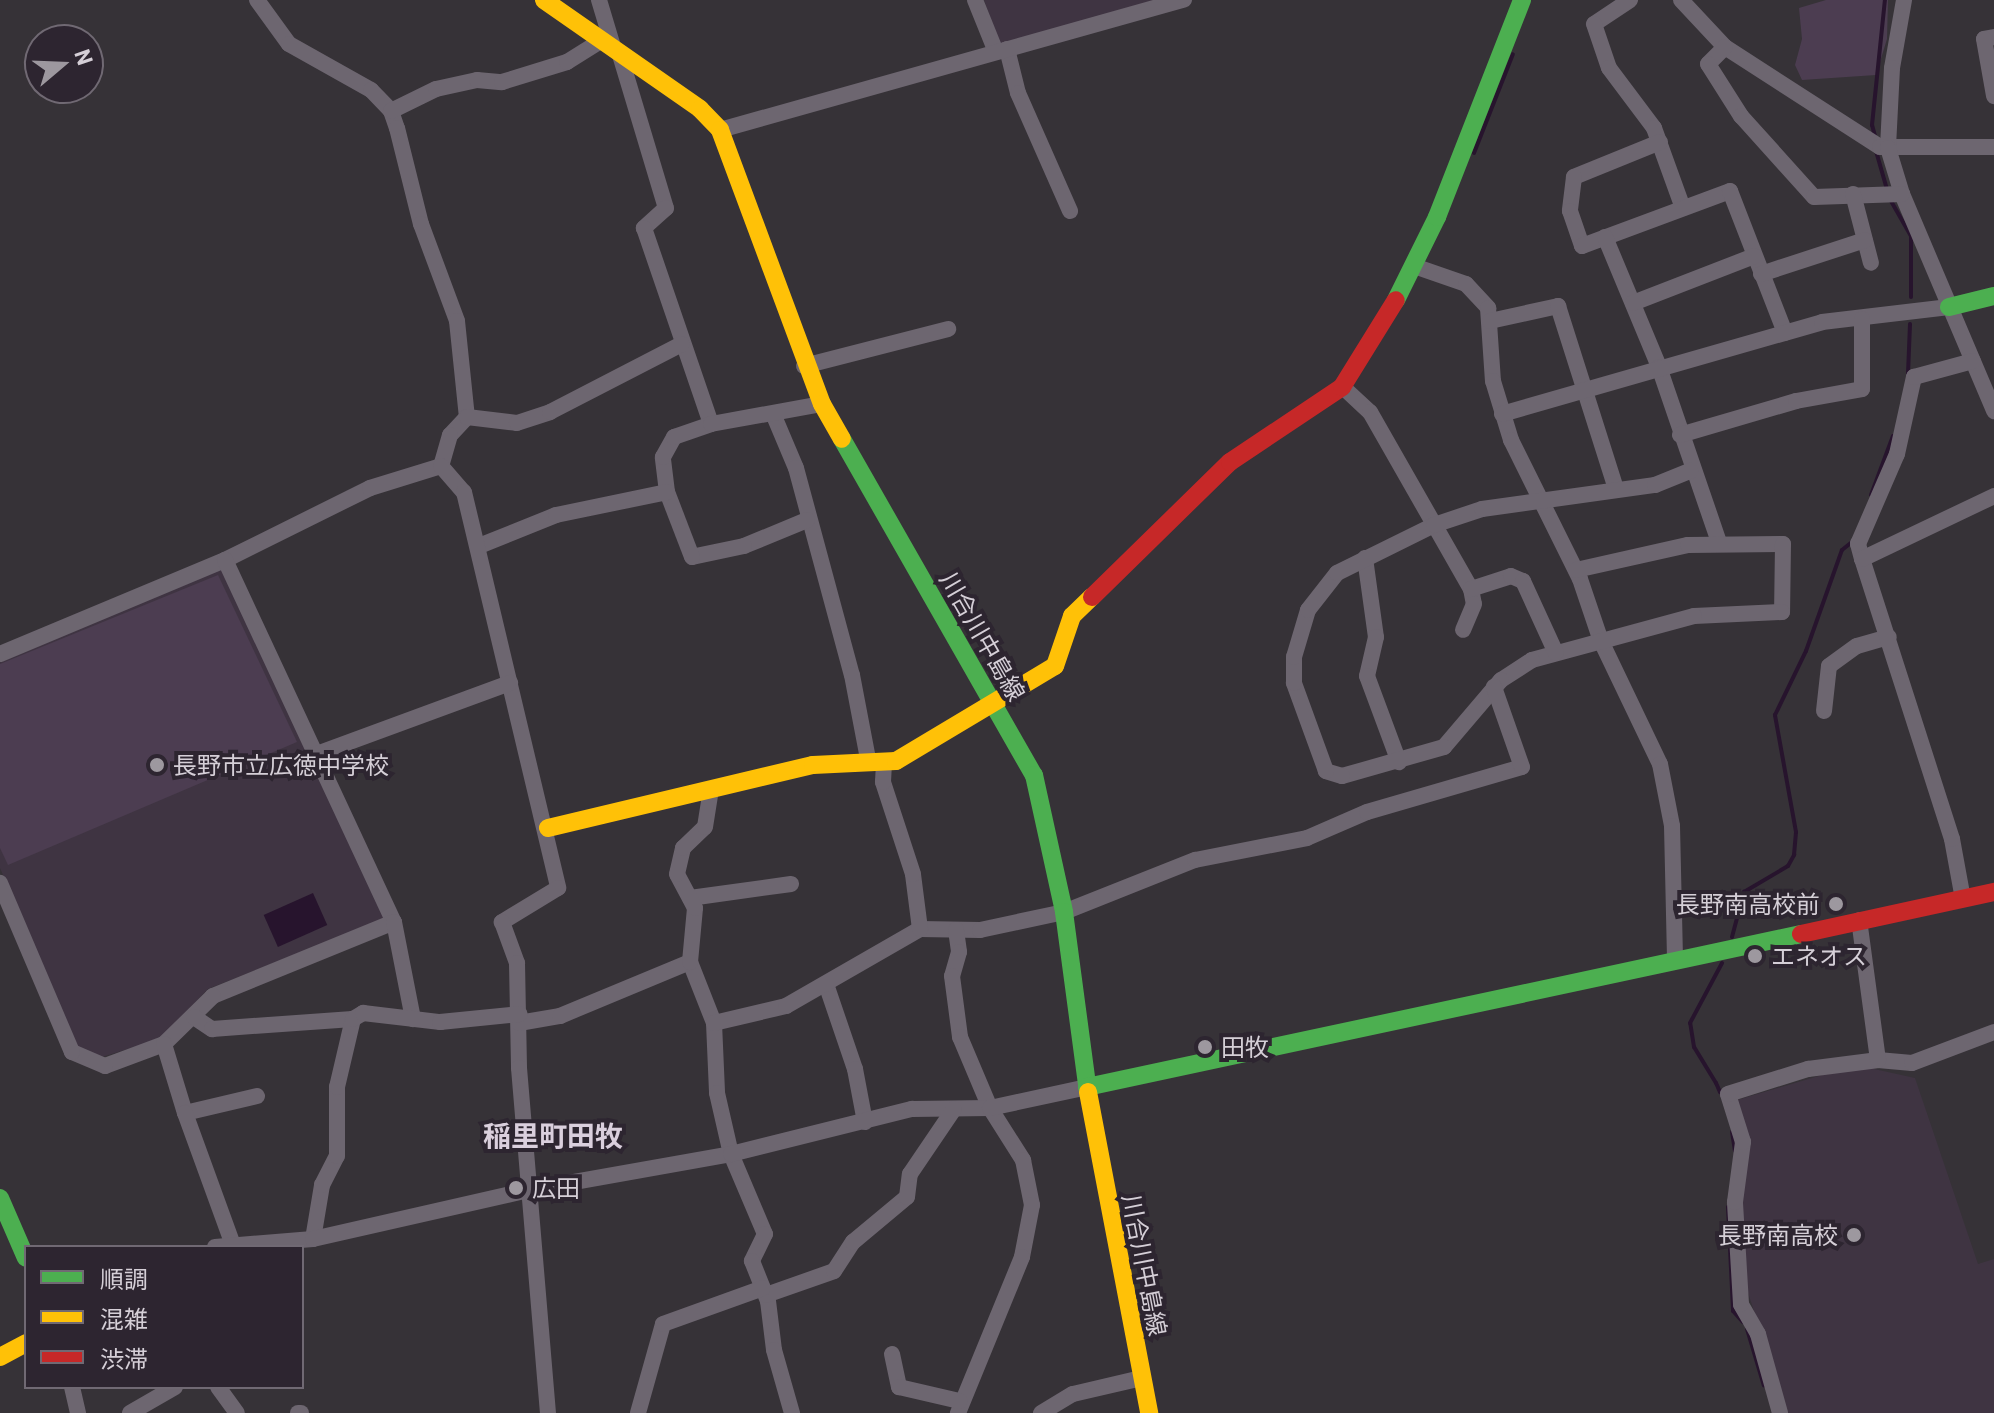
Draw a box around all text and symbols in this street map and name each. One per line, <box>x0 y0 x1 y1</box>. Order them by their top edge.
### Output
north arrow <box>24 24 104 104</box>
text: N <box>70 46 99 68</box>
street label: 川合川中島線 <box>935 566 1031 706</box>
place label: 長野市立広徳中学校 <box>173 751 389 779</box>
marker: 長野市立広徳中学校 <box>148 756 166 774</box>
place label: 長野南高校前 <box>1676 890 1820 918</box>
marker: 長野南高校前 <box>1827 895 1845 913</box>
place label: エネオス <box>1771 942 1867 970</box>
marker: エネオス <box>1746 947 1764 965</box>
place label: 田牧 <box>1221 1033 1269 1061</box>
marker: 田牧 <box>1196 1038 1214 1056</box>
district label: 稲里町田牧 <box>483 1118 623 1152</box>
place label: 広田 <box>532 1174 580 1202</box>
marker: 広田 <box>507 1179 525 1197</box>
street label: 川合川中島線 <box>1117 1192 1173 1338</box>
place label: 長野南高校 <box>1718 1221 1838 1249</box>
marker: 長野南高校 <box>1845 1226 1863 1244</box>
legend <box>24 1245 304 1389</box>
text: 順調 <box>100 1264 148 1293</box>
text: 混雑 <box>100 1304 148 1333</box>
text: 渋滞 <box>100 1344 148 1373</box>

